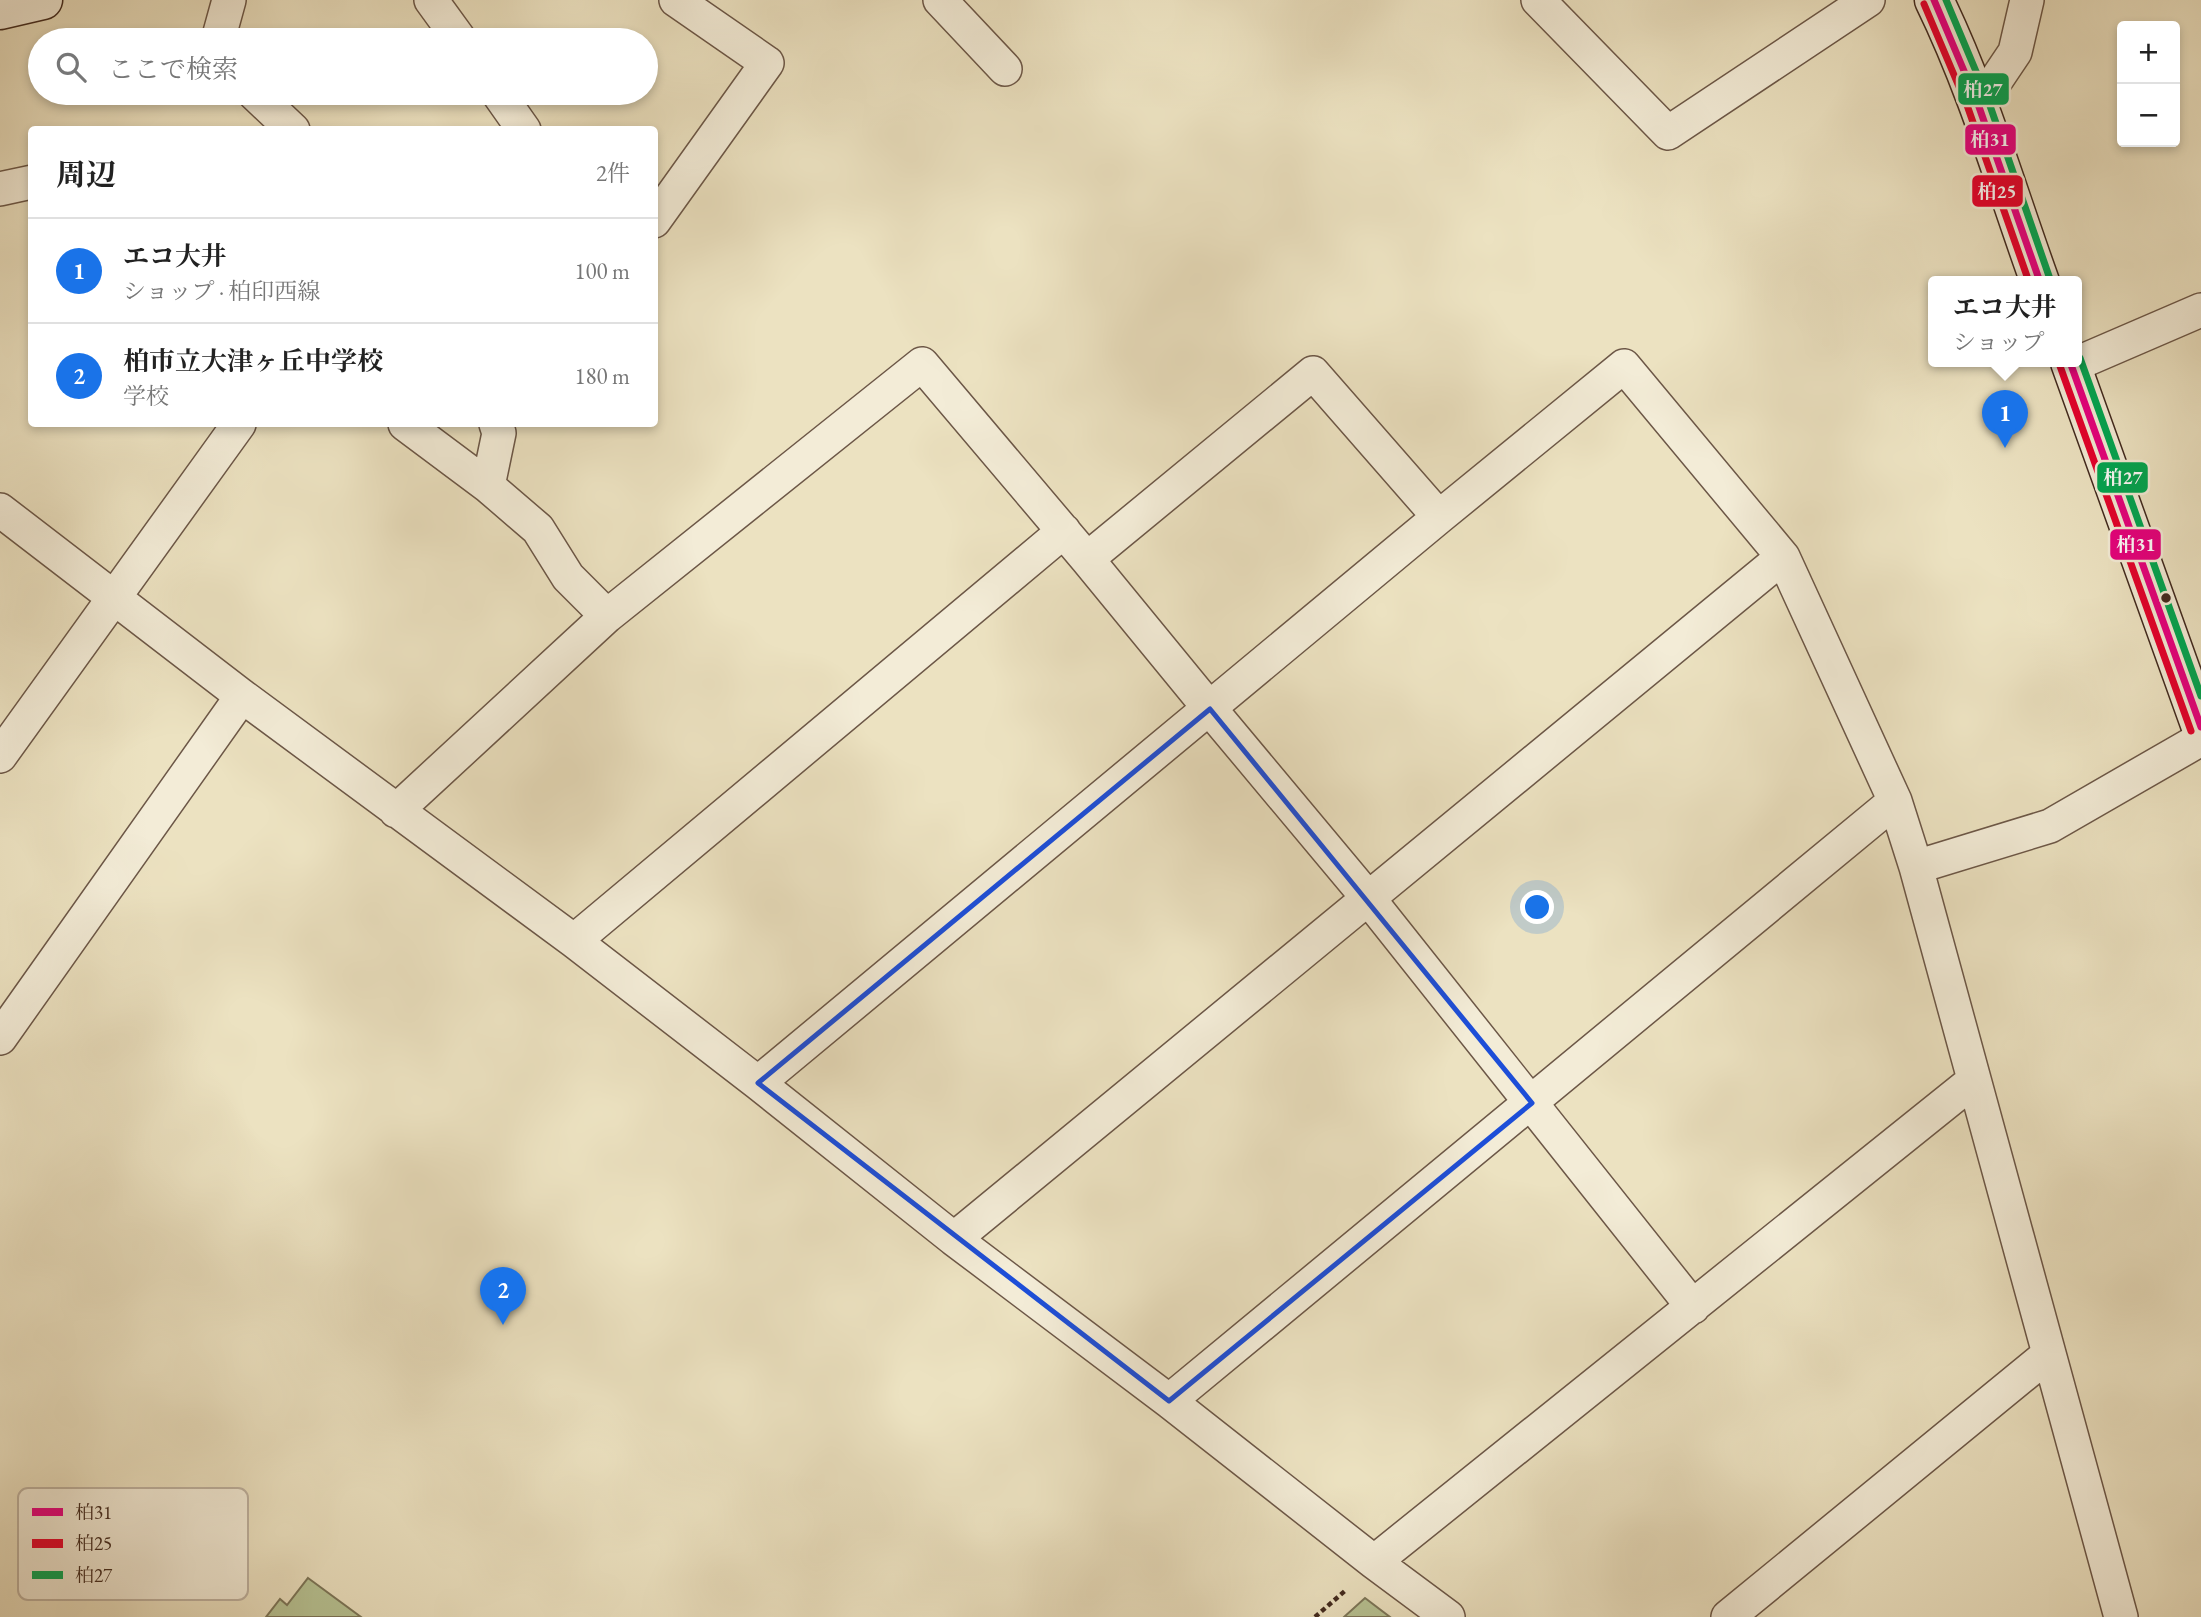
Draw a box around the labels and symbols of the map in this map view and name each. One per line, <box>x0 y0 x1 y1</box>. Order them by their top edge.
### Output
line badge: 柏27 <box>1957 72 2010 106</box>
text: 柏27 <box>1963 77 2003 102</box>
line badge: 柏31 <box>1964 123 2017 156</box>
text: 柏31 <box>1970 127 2010 152</box>
line badge: 柏25 <box>1971 174 2024 208</box>
text: 柏25 <box>1977 179 2017 204</box>
pin: 1 <box>1982 390 2028 448</box>
line badge: 柏27 <box>2096 461 2149 494</box>
text: 柏27 <box>2103 465 2143 490</box>
line badge: 柏31 <box>2109 528 2162 561</box>
text: 柏31 <box>2116 532 2156 557</box>
unlabelled marker <box>2159 591 2173 605</box>
your location <box>1520 890 1554 924</box>
pin: 2 <box>480 1267 526 1325</box>
legend <box>18 1488 248 1600</box>
text: 柏31 <box>75 1500 112 1525</box>
text: 柏25 <box>75 1531 112 1556</box>
text: 柏27 <box>75 1563 113 1588</box>

